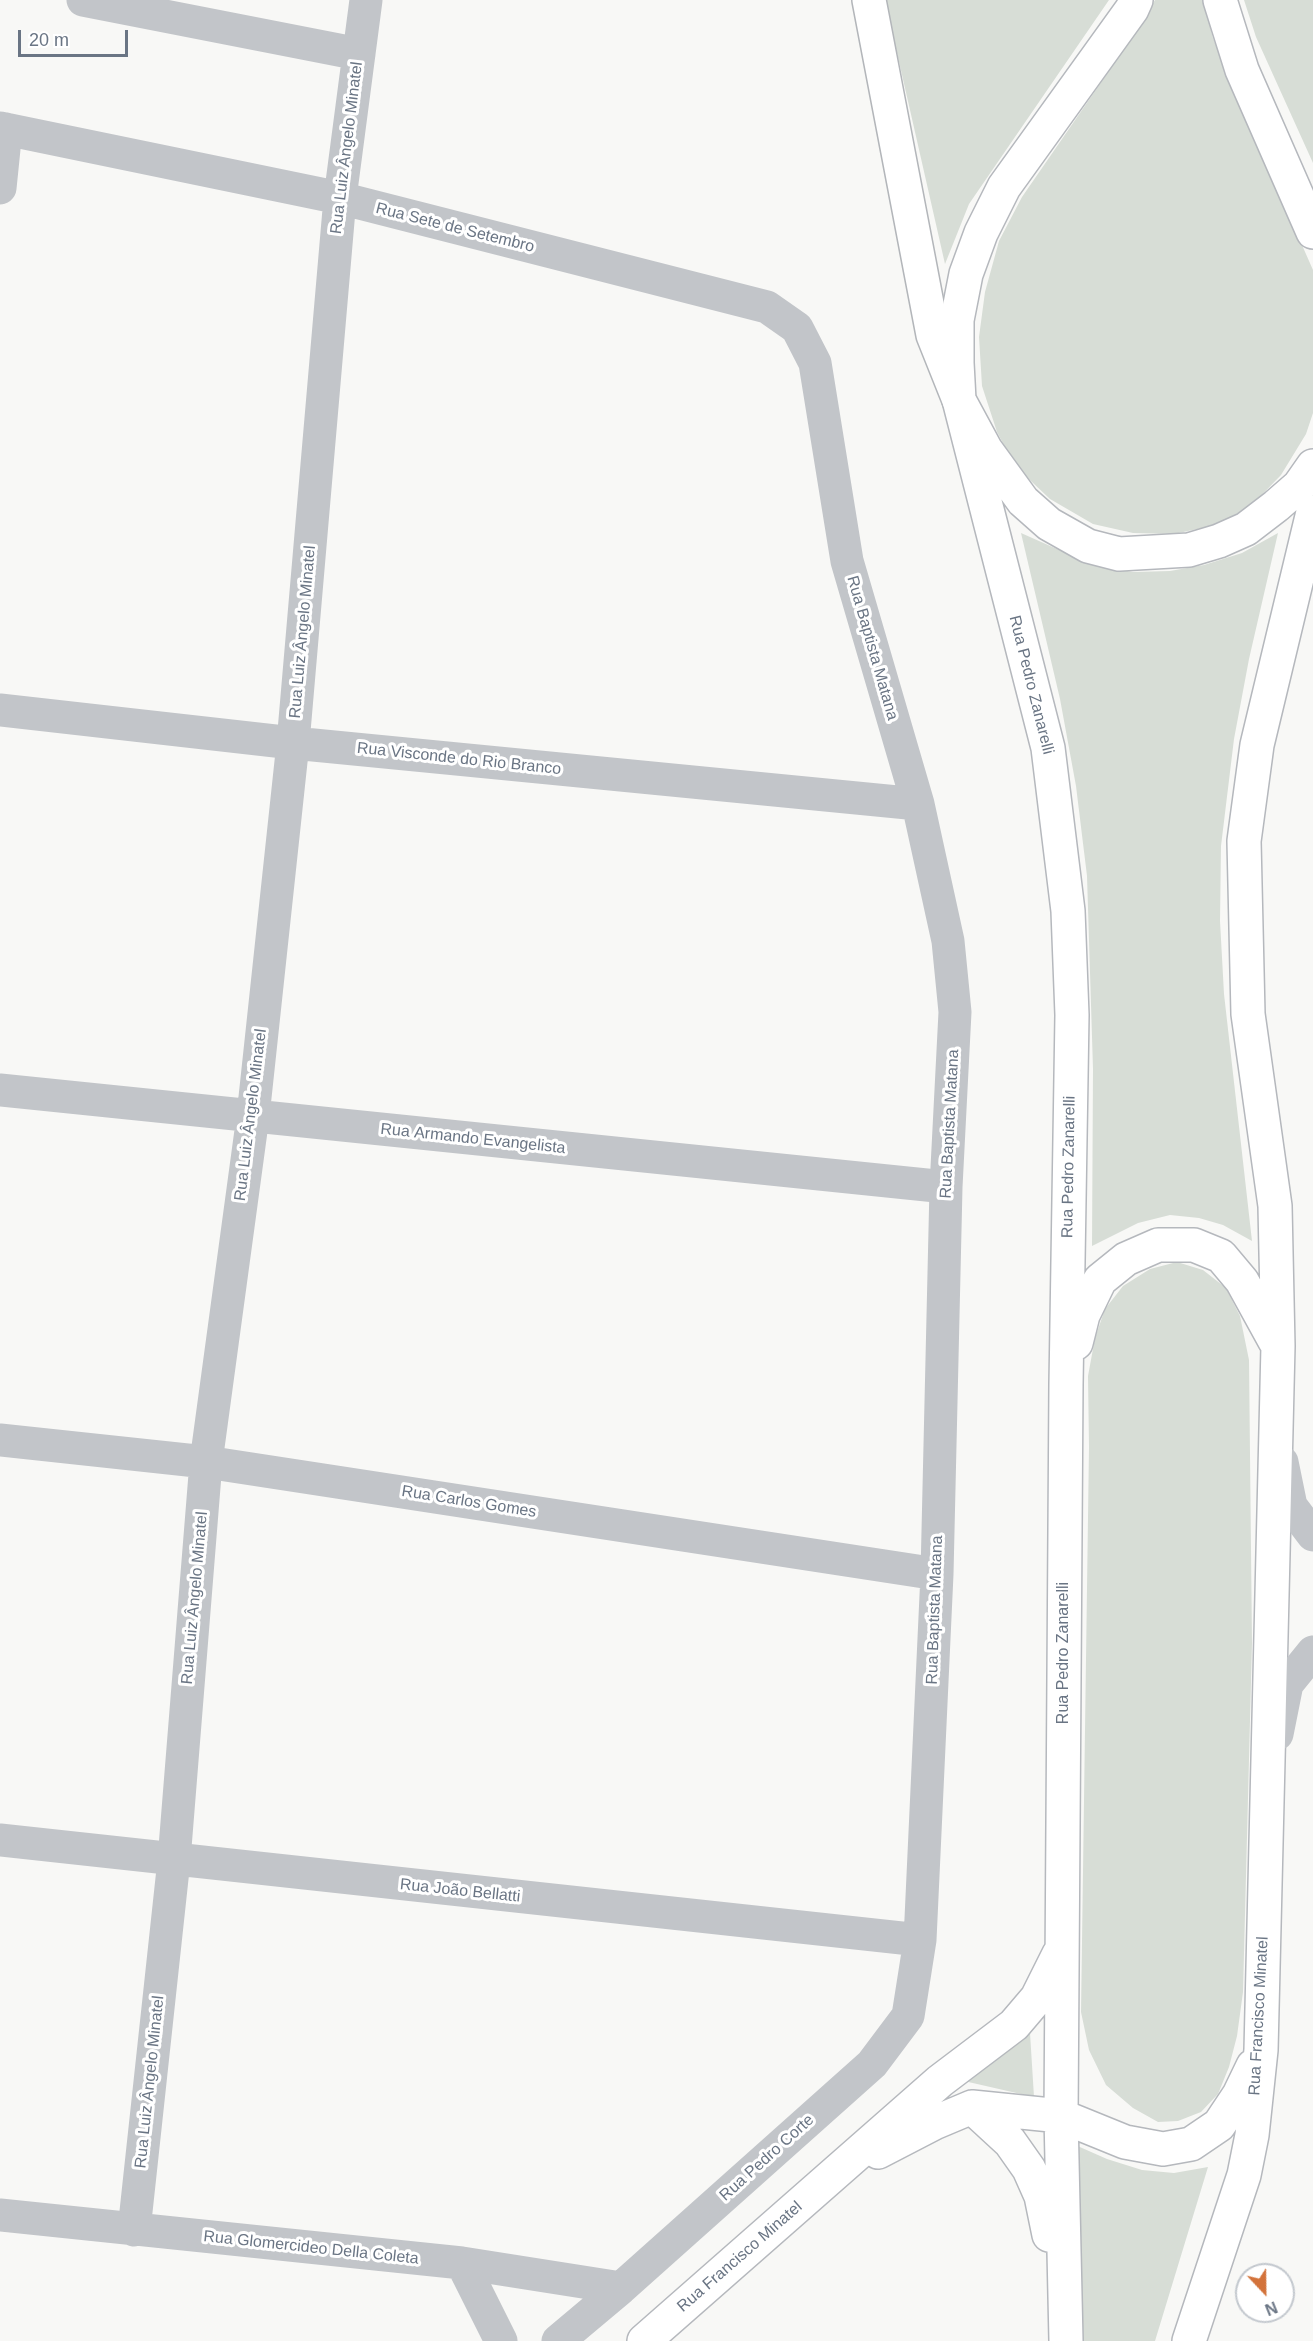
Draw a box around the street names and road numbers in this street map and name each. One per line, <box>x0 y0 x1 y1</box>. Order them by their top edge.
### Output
street label: Rua Luiz Ângelo Minatel <box>327 61 367 235</box>
street label: Rua Sete de Setembro <box>374 199 536 257</box>
street label: Rua Luiz Ângelo Minatel <box>286 545 320 719</box>
street label: Rua Baptista Matana <box>842 574 902 722</box>
street label: Rua Pedro Zanarelli <box>1004 614 1058 756</box>
street label: Rua Visconde do Rio Branco <box>356 739 562 779</box>
street label: Rua Luiz Ângelo Minatel <box>231 1028 271 1202</box>
street label: Rua Baptista Matana <box>937 1049 963 1199</box>
street label: Rua Pedro Zanarelli <box>1058 1096 1080 1238</box>
street label: Rua Armando Evangelista <box>380 1120 566 1158</box>
street label: Rua Carlos Gomes <box>400 1482 538 1522</box>
street label: Rua Luiz Ângelo Minatel <box>178 1511 212 1685</box>
street label: Rua Baptista Matana <box>923 1535 947 1685</box>
street label: Rua Pedro Zanarelli <box>1054 1582 1074 1724</box>
street label: Rua João Bellatti <box>399 1875 521 1907</box>
street label: Rua Francisco Minatel <box>1245 1936 1273 2096</box>
street label: Rua Luiz Ângelo Minatel <box>131 1995 169 2169</box>
street label: Rua Pedro Corte <box>716 2111 818 2205</box>
street label: Rua Francisco Minatel <box>674 2198 806 2316</box>
street label: Rua Glomercideo Della Coleta <box>203 2227 419 2269</box>

